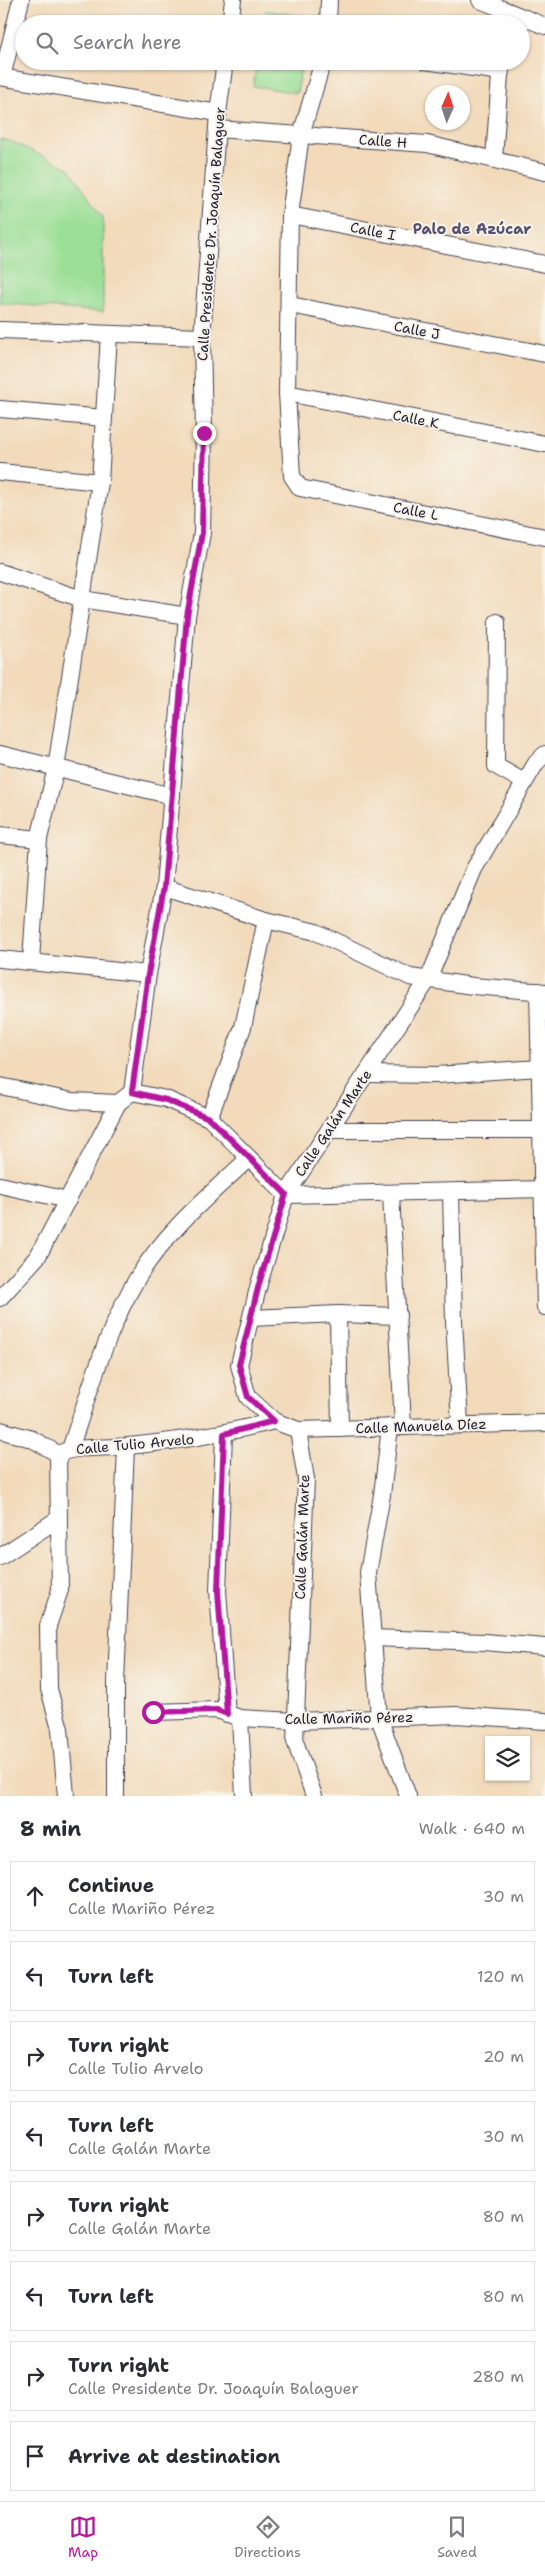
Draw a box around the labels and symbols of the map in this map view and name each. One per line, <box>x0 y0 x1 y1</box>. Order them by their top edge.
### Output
north arrow <box>425 85 470 130</box>
street label: Calle Presidente Dr. Joaquín Balaguer <box>193 106 229 362</box>
street label: Calle H <box>358 130 408 152</box>
street label: Calle I <box>349 218 397 244</box>
district label: Palo de Azúcar <box>413 219 531 239</box>
street label: Calle J <box>393 317 441 343</box>
street label: Calle K <box>391 406 441 432</box>
route end <box>193 422 216 445</box>
street label: Calle L <box>392 498 440 524</box>
street label: Calle Galán Marte <box>291 1066 376 1180</box>
street label: Calle Manuela Díez <box>355 1415 487 1437</box>
street label: Calle Tulio Arvelo <box>75 1430 195 1458</box>
street label: Calle Galán Marte <box>291 1474 313 1600</box>
route start <box>142 1701 165 1724</box>
street label: Calle Mariño Pérez <box>284 1708 414 1728</box>

